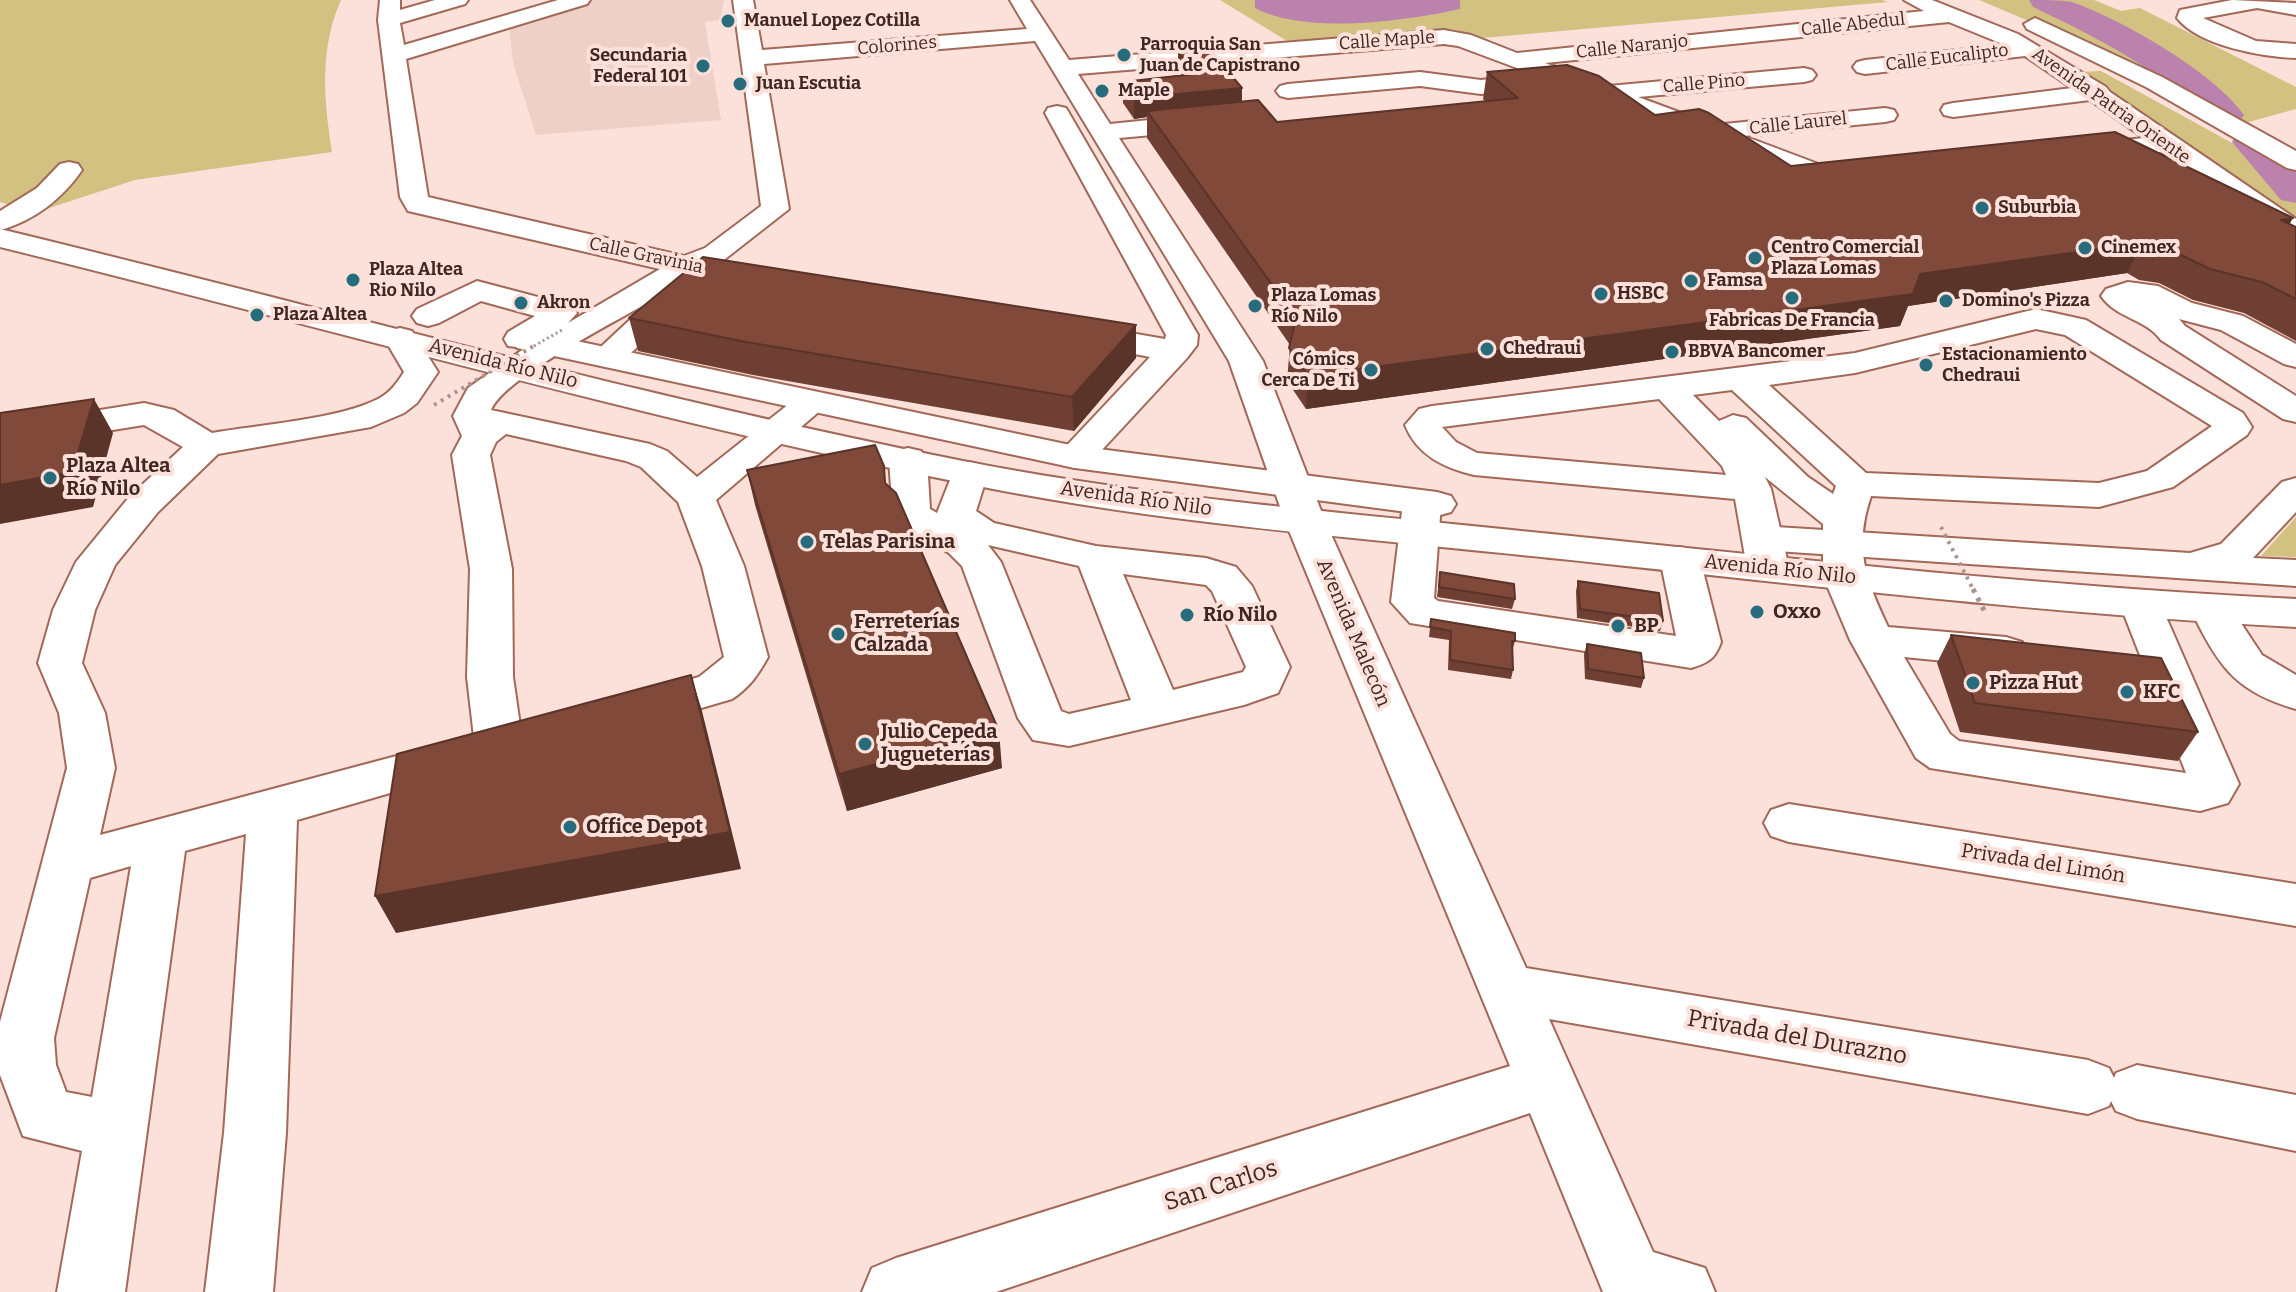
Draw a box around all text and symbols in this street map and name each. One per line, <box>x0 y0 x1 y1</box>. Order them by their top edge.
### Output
street label: Calle Abedul <box>1800 9 1906 41</box>
place label: Manuel Lopez Cotilla <box>744 10 920 32</box>
marker: Manuel Lopez Cotilla <box>719 12 737 30</box>
street label: Calle Maple <box>1338 27 1436 55</box>
street label: Calle Naranjo <box>1575 30 1689 64</box>
street label: Colorines <box>856 32 938 60</box>
place label: Parroquia San Juan de Capistrano <box>1140 34 1300 76</box>
street label: Calle Eucalipto <box>1884 40 2010 76</box>
street label: Avenida Patria Oriente <box>2028 43 2194 169</box>
place label: Secundaria Federal 101 <box>590 45 687 88</box>
marker: Parroquia San Juan de Capistrano <box>1115 46 1133 64</box>
marker: Secundaria Federal 101 <box>694 57 712 75</box>
street label: Calle Pino <box>1662 70 1746 98</box>
place label: Juan Escutia <box>756 73 861 95</box>
marker: Juan Escutia <box>731 75 749 93</box>
place label: Maple <box>1118 80 1170 102</box>
marker: Maple <box>1093 82 1111 100</box>
street label: Calle Laurel <box>1748 108 1848 140</box>
place label: Suburbia <box>1998 197 2076 219</box>
marker: Suburbia <box>1973 199 1991 217</box>
street label: Calle Gravinia <box>587 233 705 279</box>
place label: Centro Comercial Plaza Lomas <box>1771 237 1919 280</box>
place label: Cinemex <box>2101 237 2176 259</box>
marker: Cinemex <box>2076 239 2094 257</box>
marker: Centro Comercial Plaza Lomas <box>1746 249 1764 267</box>
place label: Plaza Altea Rio Nilo <box>369 259 463 302</box>
place label: Famsa <box>1707 270 1763 292</box>
marker: Plaza Altea Rio Nilo <box>344 271 362 289</box>
marker: Famsa <box>1682 272 1700 290</box>
place label: HSBC <box>1617 283 1664 305</box>
place label: Plaza Lomas Río Nilo <box>1271 285 1376 328</box>
marker: HSBC <box>1592 285 1610 303</box>
marker: Fabricas De Francia <box>1783 289 1801 307</box>
place label: Domino's Pizza <box>1962 290 2090 312</box>
place label: Akron <box>537 292 590 314</box>
marker: Domino's Pizza <box>1937 292 1955 310</box>
marker: Akron <box>512 294 530 312</box>
marker: Plaza Lomas Río Nilo <box>1246 297 1264 315</box>
place label: Plaza Altea <box>273 304 367 326</box>
marker: Plaza Altea <box>248 306 266 324</box>
place label: Fabricas De Francia <box>1709 310 1875 332</box>
street label: Avenida Río Nilo <box>426 334 580 394</box>
place label: Chedraui <box>1503 338 1581 360</box>
marker: Chedraui <box>1478 340 1496 358</box>
place label: BBVA Bancomer <box>1688 341 1825 363</box>
marker: BBVA Bancomer <box>1663 343 1681 361</box>
place label: Estacionamiento Chedraui <box>1942 344 2087 386</box>
place label: Cómics Cerca De Ti <box>1261 349 1355 392</box>
marker: Estacionamiento Chedraui <box>1917 356 1935 374</box>
marker: Cómics Cerca De Ti <box>1362 361 1380 379</box>
place label: Plaza Altea Río Nilo <box>66 454 170 501</box>
marker: Plaza Altea Río Nilo <box>41 469 59 487</box>
street label: Avenida Río Nilo <box>1059 476 1213 522</box>
place label: Telas Parisina <box>823 530 955 554</box>
marker: Telas Parisina <box>798 533 816 551</box>
street label: Avenida Río Nilo <box>1703 550 1857 590</box>
street label: Avenida Malecón <box>1311 555 1395 711</box>
place label: Oxxo <box>1773 600 1821 624</box>
place label: Río Nilo <box>1203 603 1277 627</box>
marker: Oxxo <box>1748 603 1766 621</box>
marker: Río Nilo <box>1178 606 1196 624</box>
place label: Ferreterías Calzada <box>854 610 960 657</box>
place label: BP <box>1634 614 1659 638</box>
marker: BP <box>1609 617 1627 635</box>
marker: Ferreterías Calzada <box>829 625 847 643</box>
place label: Pizza Hut <box>1989 671 2079 695</box>
marker: Pizza Hut <box>1964 674 1982 692</box>
place label: KFC <box>2143 680 2180 704</box>
marker: KFC <box>2118 683 2136 701</box>
place label: Julio Cepeda Jugueterías <box>881 720 997 767</box>
marker: Julio Cepeda Jugueterías <box>856 735 874 753</box>
place label: Office Depot <box>586 815 703 839</box>
marker: Office Depot <box>561 818 579 836</box>
street label: Privada del Limón <box>1959 839 2127 889</box>
street label: Privada del Durazno <box>1685 1004 1909 1072</box>
street label: San Carlos <box>1161 1154 1281 1218</box>

